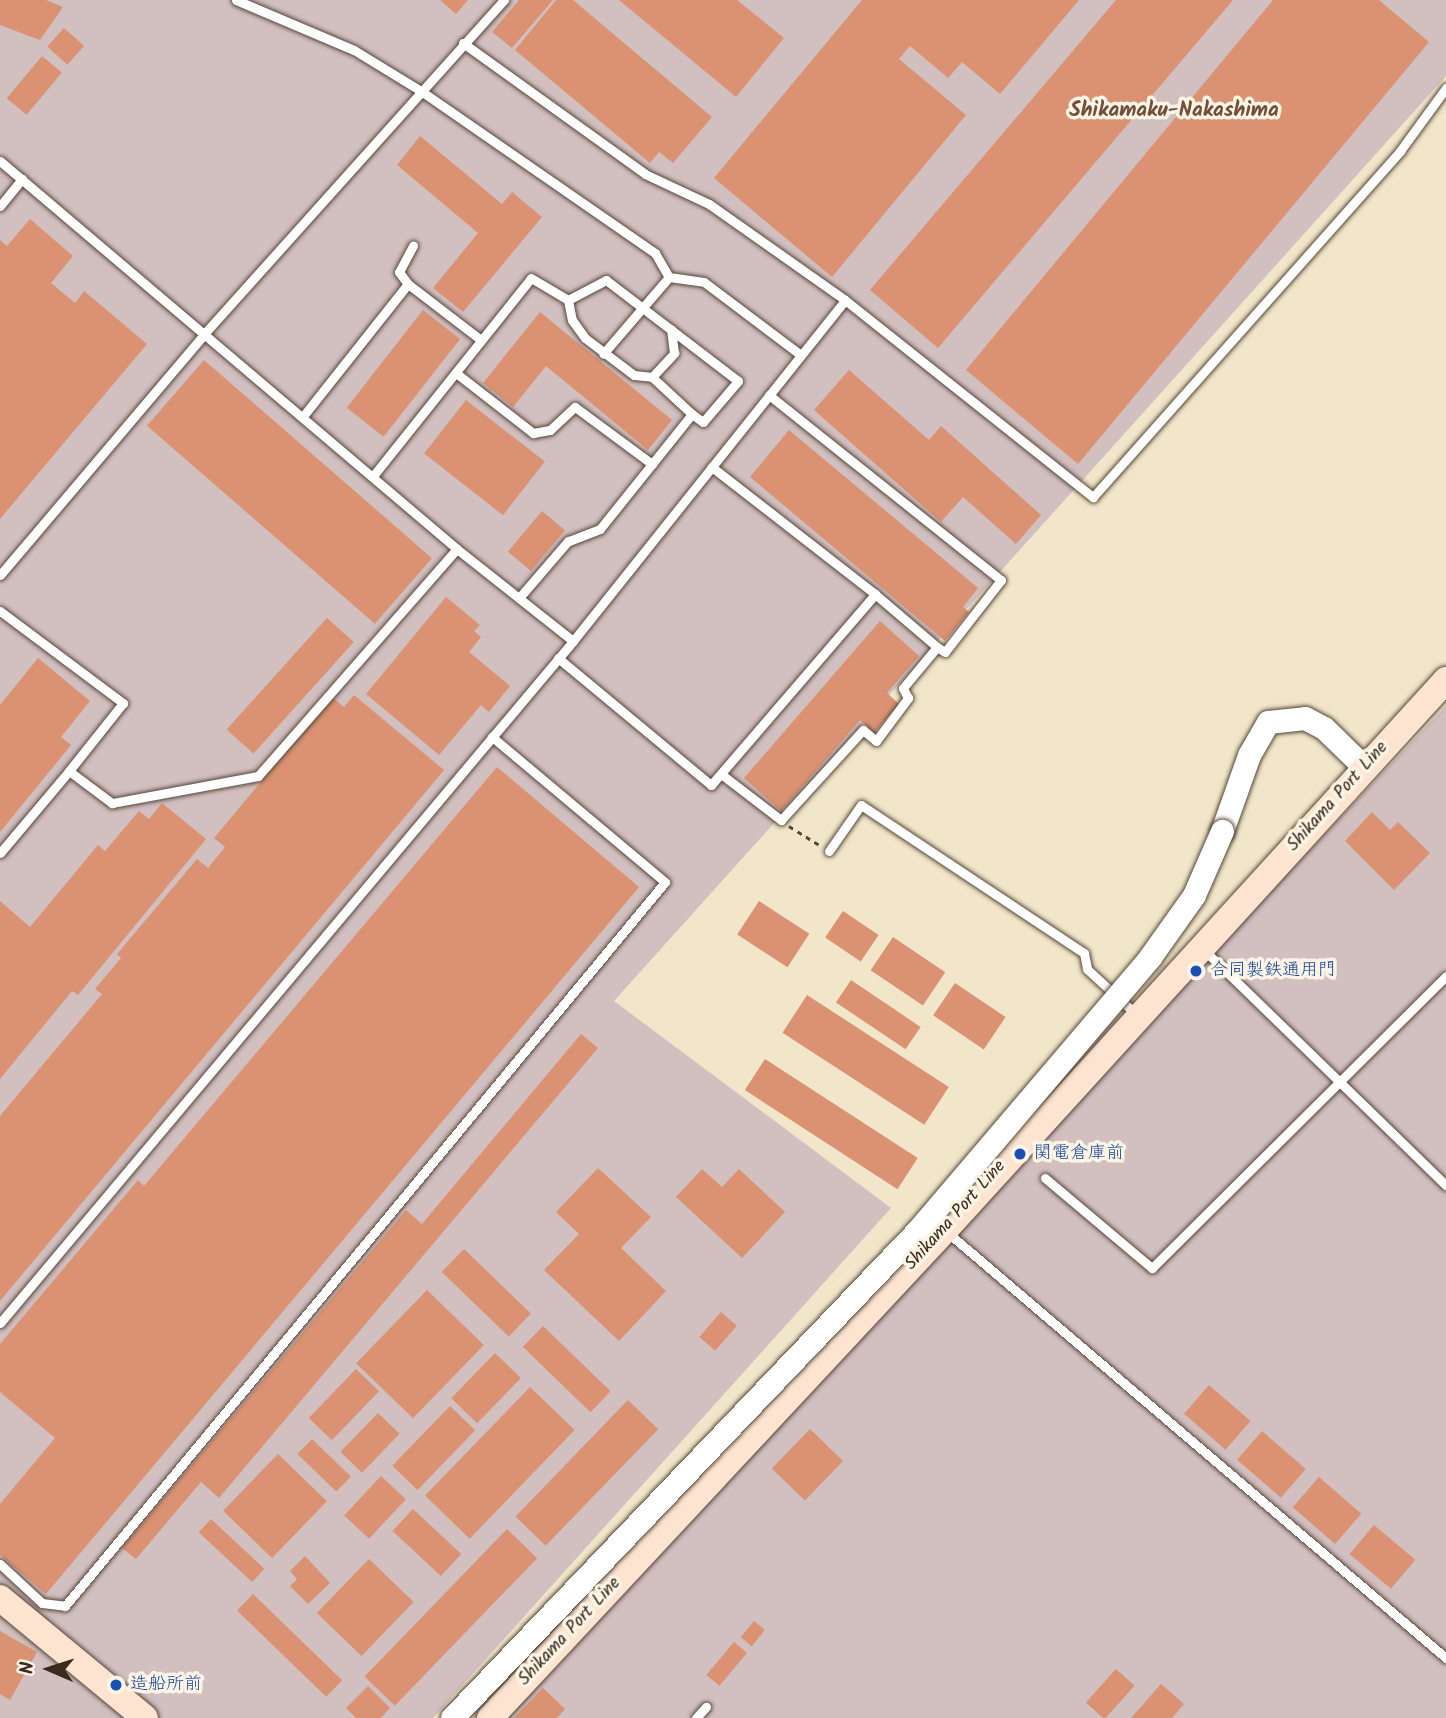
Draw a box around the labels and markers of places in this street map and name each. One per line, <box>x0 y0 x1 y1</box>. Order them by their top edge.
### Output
place label: 合同製鉄通用門 <box>1210 960 1336 982</box>
marker: 合同製鉄通用門 <box>1188 963 1204 979</box>
place label: 関電倉庫前 <box>1034 1143 1124 1165</box>
marker: 関電倉庫前 <box>1012 1146 1028 1162</box>
place label: 造船所前 <box>130 1674 202 1696</box>
marker: 造船所前 <box>108 1677 124 1693</box>

